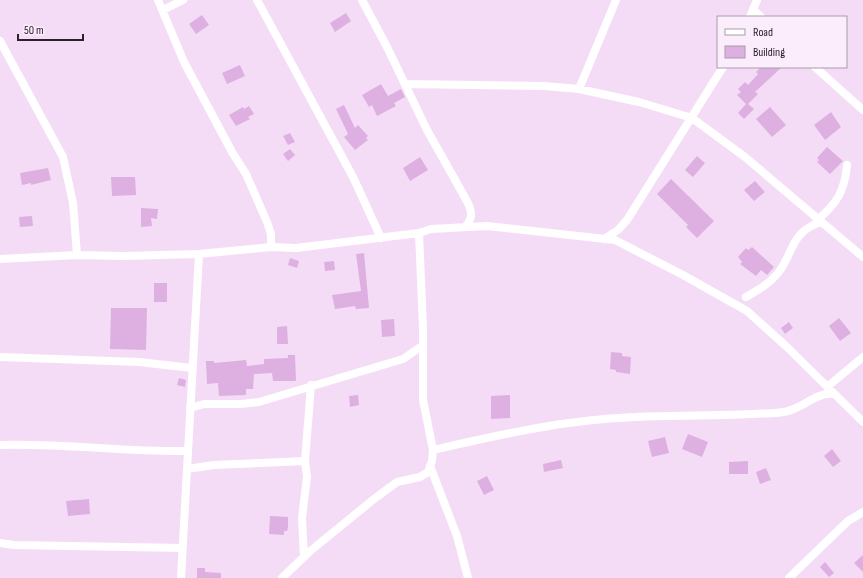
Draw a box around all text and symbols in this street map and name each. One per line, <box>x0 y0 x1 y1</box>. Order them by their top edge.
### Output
scale bar <box>18 16 83 42</box>
legend <box>717 16 847 68</box>
text: 50 m <box>24 23 44 38</box>
text: Road <box>753 25 773 40</box>
text: Building <box>753 45 785 60</box>

